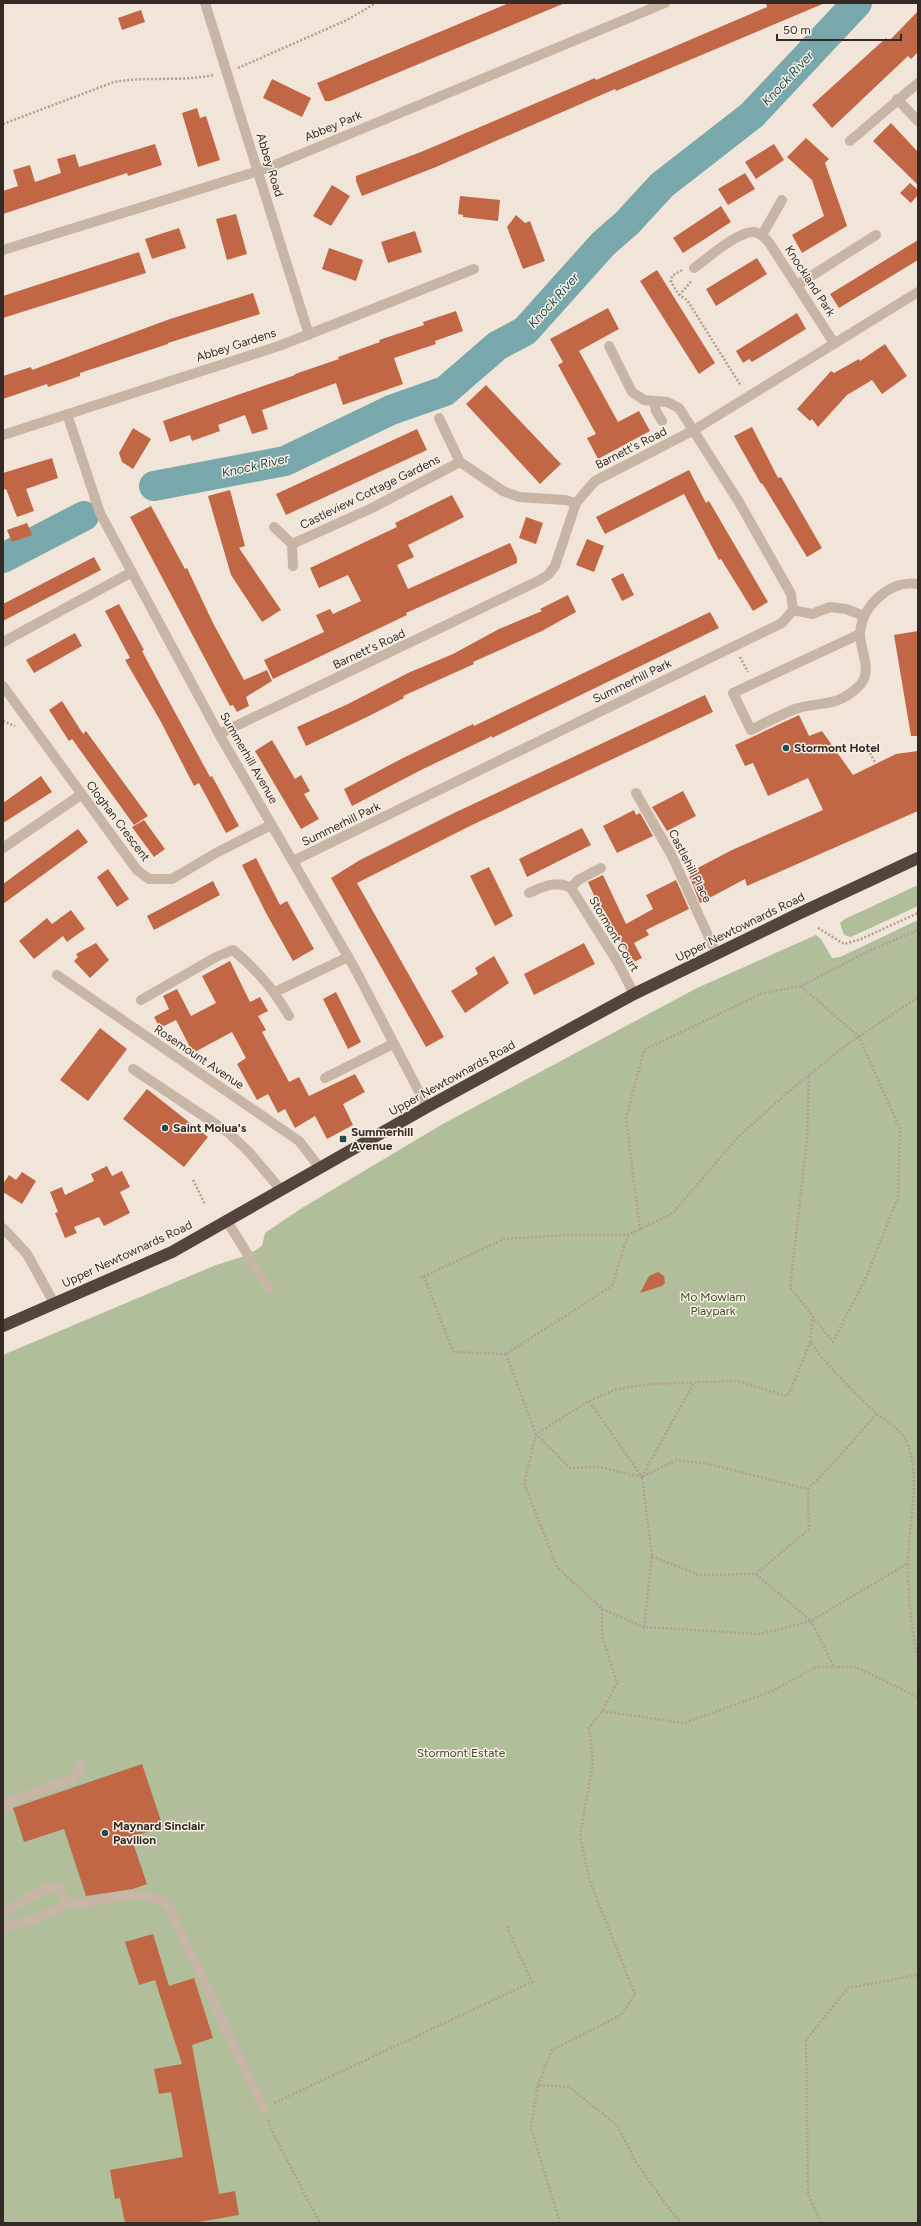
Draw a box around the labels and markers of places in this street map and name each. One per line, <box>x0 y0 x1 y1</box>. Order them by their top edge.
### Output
place label: Stormont Hotel <box>794 741 880 755</box>
marker: Stormont Hotel <box>781 743 791 753</box>
place label: Saint Molua's <box>173 1121 247 1135</box>
marker: Saint Molua's <box>160 1123 170 1133</box>
place label: Summerhill Avenue <box>351 1125 413 1153</box>
marker: Summerhill Avenue <box>338 1134 348 1144</box>
place label: Maynard Sinclair Pavilion <box>113 1819 205 1847</box>
marker: Maynard Sinclair Pavilion <box>100 1828 110 1838</box>

